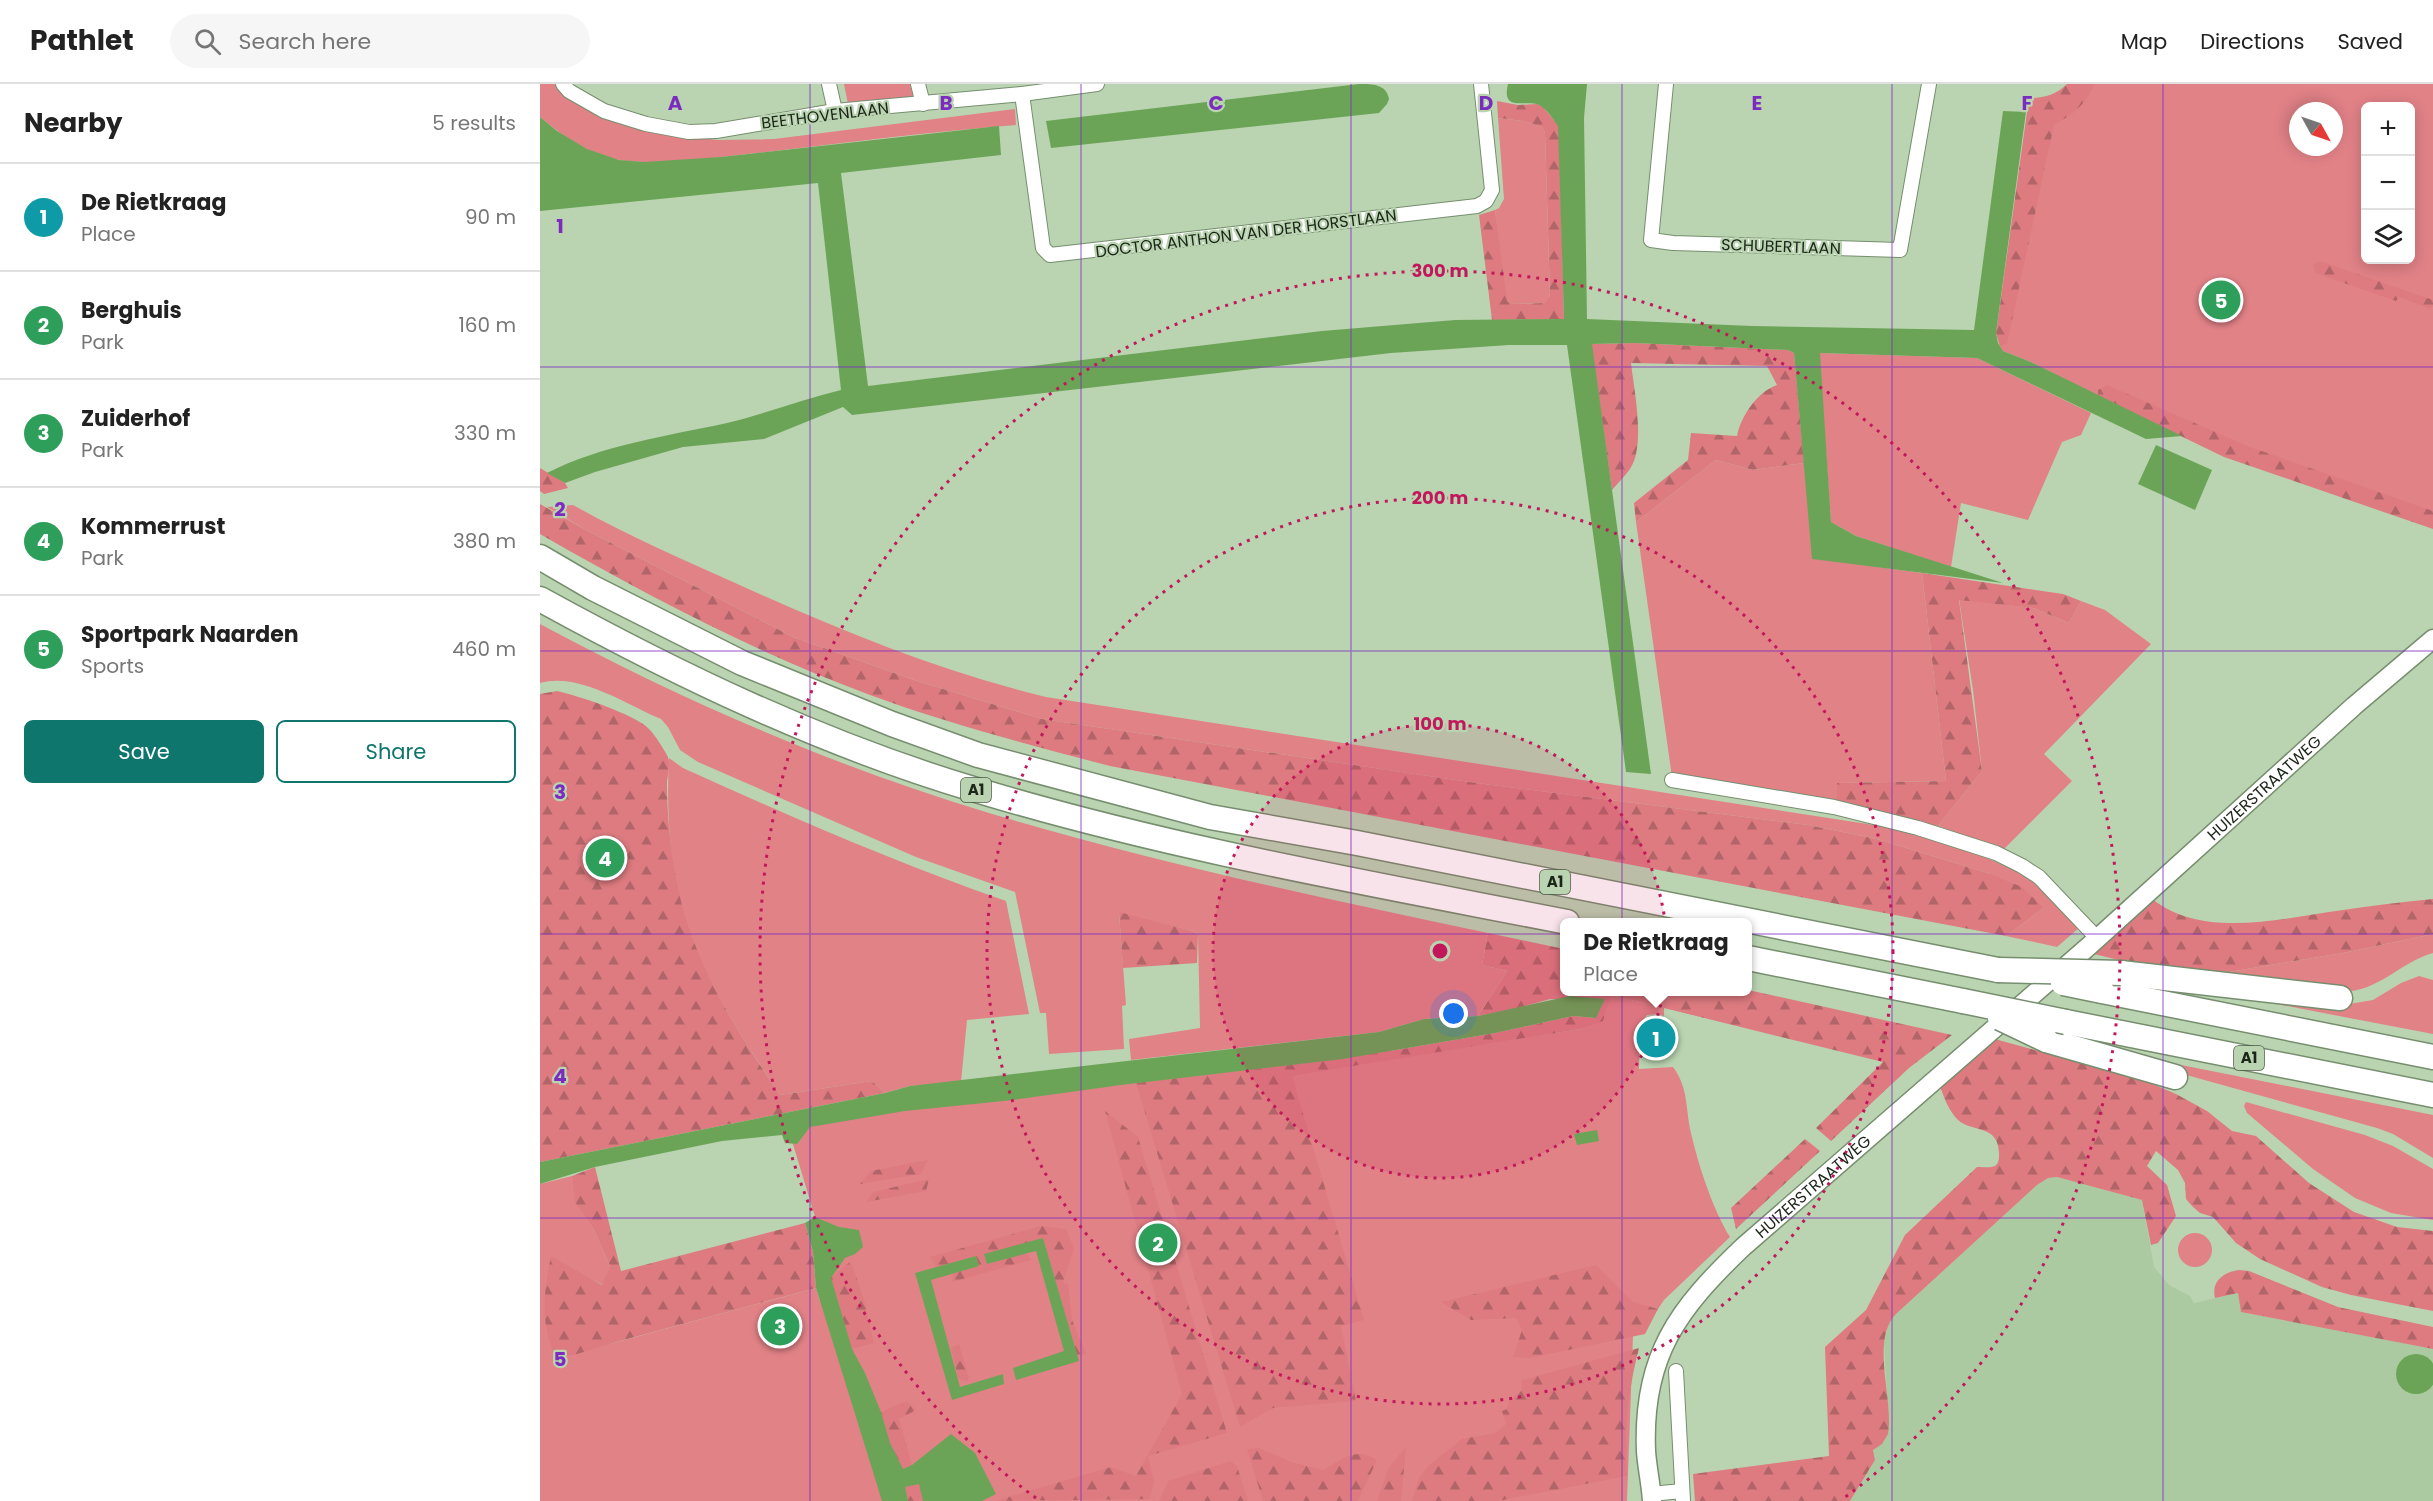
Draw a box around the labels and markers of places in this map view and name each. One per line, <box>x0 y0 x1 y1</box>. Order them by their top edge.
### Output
pin: 5 <box>2202 278 2240 322</box>
pin: 4 <box>586 836 624 880</box>
centre of rings <box>1430 941 1450 961</box>
pin: 1 <box>1636 1016 1676 1060</box>
pin: 2 <box>1138 1220 1178 1266</box>
pin: 3 <box>760 1304 800 1348</box>

